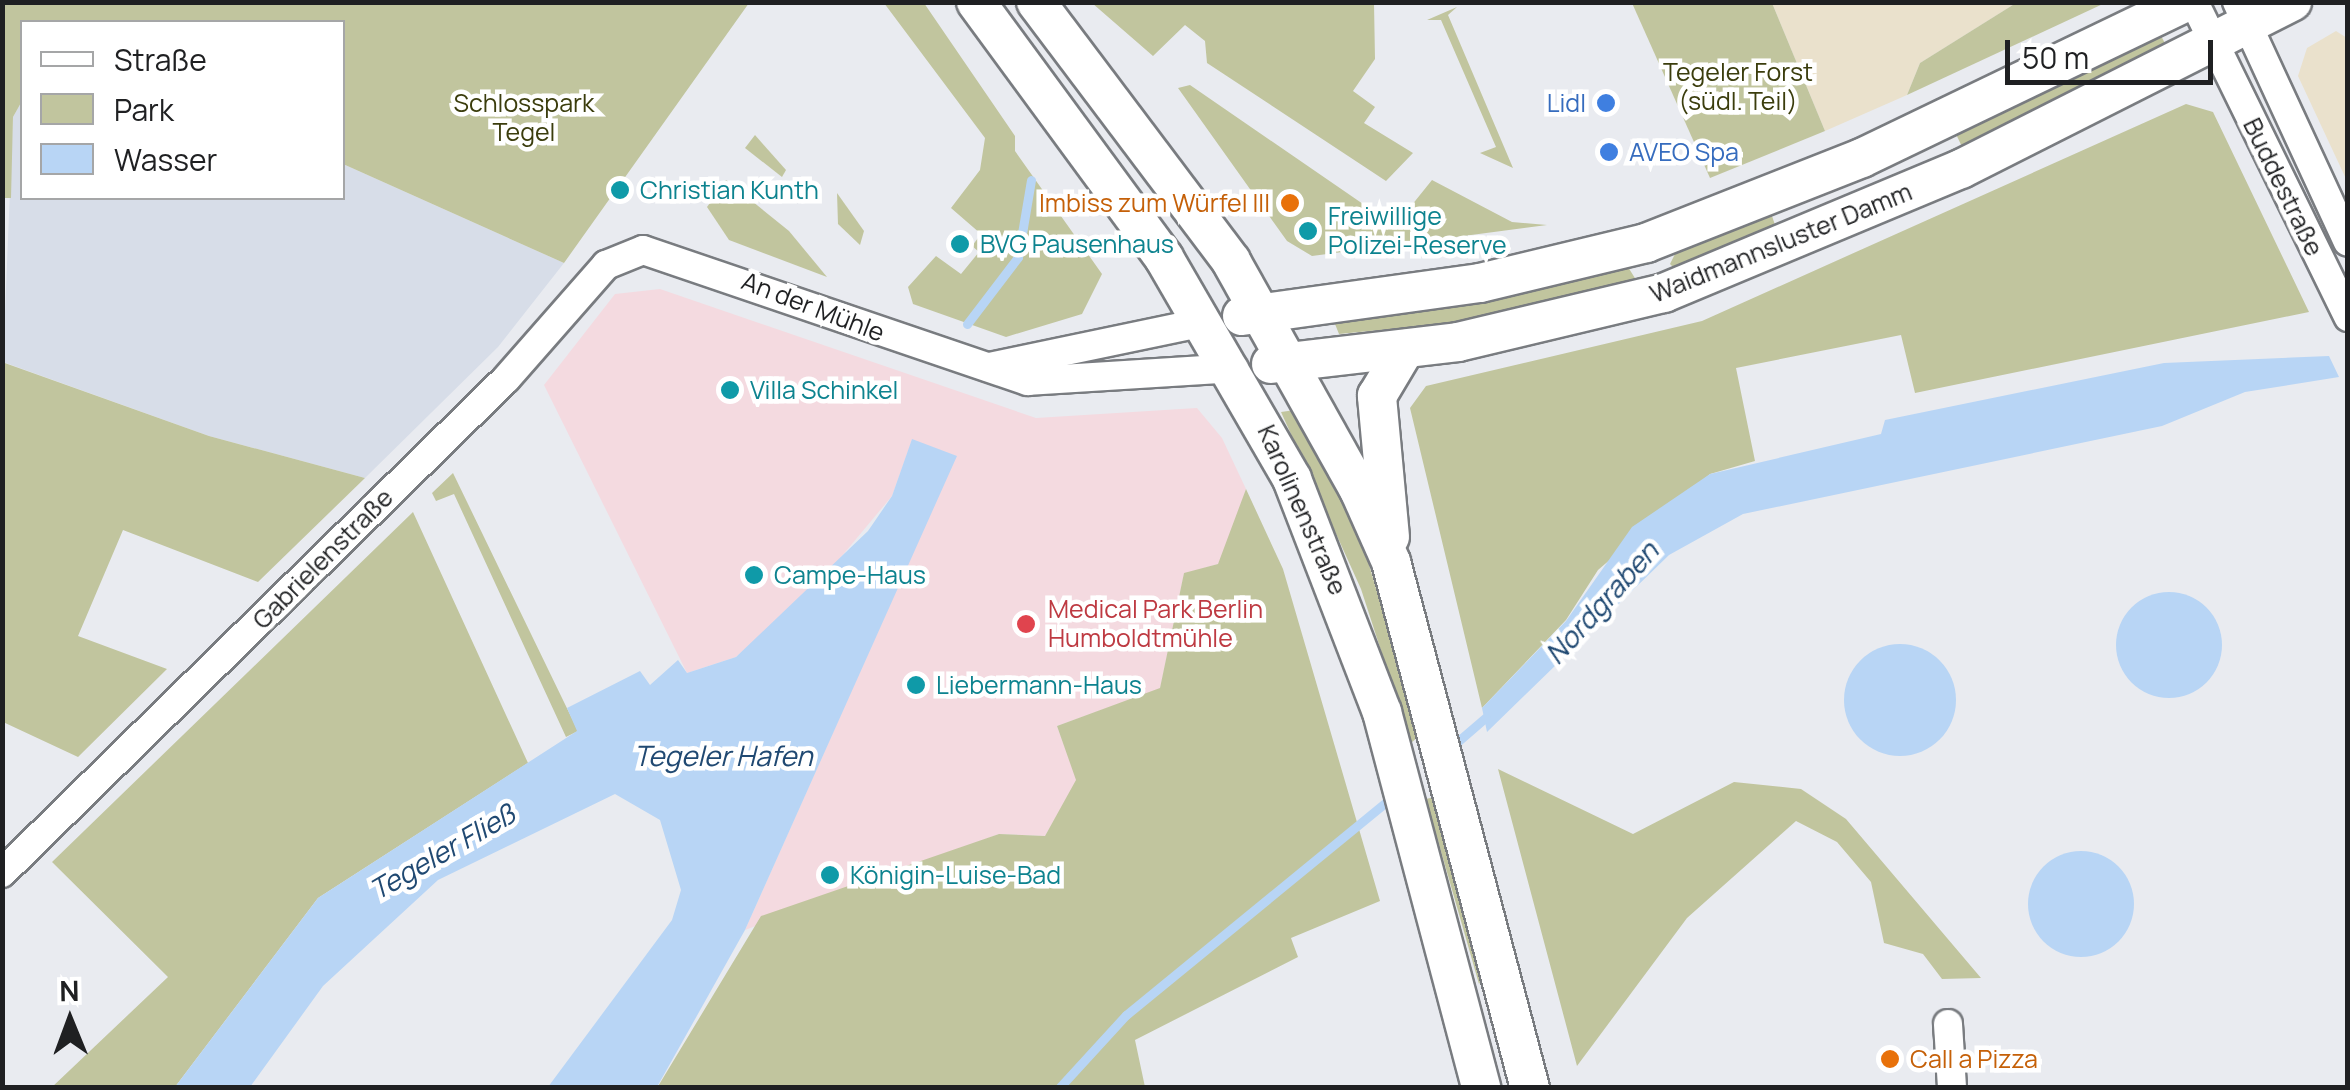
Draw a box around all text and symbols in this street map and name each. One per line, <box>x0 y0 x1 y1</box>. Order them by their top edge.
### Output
legend <box>20 20 345 200</box>
scale bar <box>2010 20 2218 82</box>
text: 50 m <box>2022 37 2089 78</box>
text: Straße <box>114 39 207 80</box>
park label: Tegeler Forst (südl. Teil) <box>1663 58 1813 117</box>
place label: Lidl <box>1547 88 1586 118</box>
text: Park <box>114 89 174 130</box>
park label: Schlosspark Tegel <box>454 89 594 148</box>
marker: Lidl <box>1595 92 1617 114</box>
street label: Buddestraße <box>2237 113 2329 261</box>
place label: AVEO Spa <box>1629 137 1739 167</box>
text: Wasser <box>114 139 217 180</box>
marker: AVEO Spa <box>1598 141 1620 163</box>
place label: Christian Kunth <box>640 175 819 205</box>
street label: Waidmannsluster Damm <box>1646 177 1916 309</box>
marker: Christian Kunth <box>609 179 631 201</box>
place label: Imbiss zum Würfel III <box>1039 188 1270 218</box>
marker: Imbiss zum Würfel III <box>1279 192 1301 214</box>
place label: Freiwillige Polizei-Reserve <box>1328 202 1507 261</box>
marker: Freiwillige Polizei-Reserve <box>1297 220 1319 242</box>
place label: BVG Pausenhaus <box>980 229 1174 259</box>
marker: BVG Pausenhaus <box>949 233 971 255</box>
street label: An der Mühle <box>737 266 889 348</box>
place label: Villa Schinkel <box>750 375 898 405</box>
marker: Villa Schinkel <box>719 379 741 401</box>
street label: Karolinenstraße <box>1251 420 1353 600</box>
street label: Gabrielenstraße <box>247 483 399 635</box>
water label: Nordgraben <box>1537 534 1665 670</box>
place label: Campe-Haus <box>774 560 926 590</box>
marker: Campe-Haus <box>743 564 765 586</box>
place label: Medical Park Berlin Humboldtmühle <box>1048 595 1263 654</box>
marker: Medical Park Berlin Humboldtmühle <box>1013 611 1039 637</box>
place label: Liebermann-Haus <box>936 670 1142 700</box>
marker: Liebermann-Haus <box>905 674 927 696</box>
water label: Tegeler Hafen <box>633 738 813 772</box>
water label: Tegeler Fließ <box>363 796 521 906</box>
place label: Königin-Luise-Bad <box>850 860 1061 890</box>
marker: Königin-Luise-Bad <box>819 864 841 886</box>
north arrow <box>20 970 120 1070</box>
text: N <box>59 971 80 1009</box>
place label: Call a Pizza <box>1910 1044 2038 1074</box>
marker: Call a Pizza <box>1879 1048 1901 1070</box>

